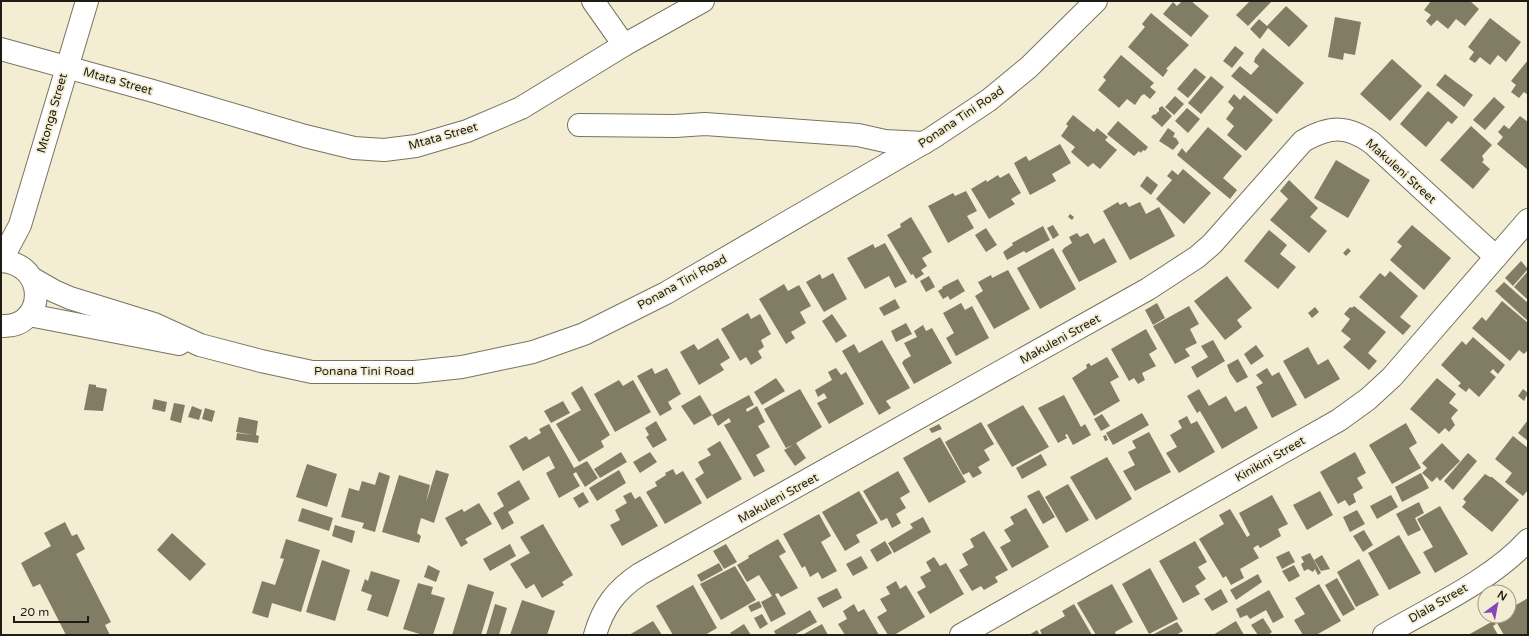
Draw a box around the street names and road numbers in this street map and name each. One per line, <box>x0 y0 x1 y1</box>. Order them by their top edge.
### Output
street label: Mtata Street <box>82 64 155 98</box>
street label: Mtonga Street <box>34 71 70 154</box>
street label: Ponana Tini Road <box>916 83 1006 151</box>
street label: Mtata Street <box>407 119 480 153</box>
street label: Makuleni Street <box>1363 136 1439 206</box>
street label: Ponana Tini Road <box>635 252 729 312</box>
street label: Makuleni Street <box>1017 311 1103 367</box>
street label: Ponana Tini Road <box>314 364 414 378</box>
street label: Kinikini Street <box>1232 433 1308 485</box>
street label: Makuleni Street <box>735 470 821 526</box>
street label: Dlala Street <box>1406 580 1470 626</box>

